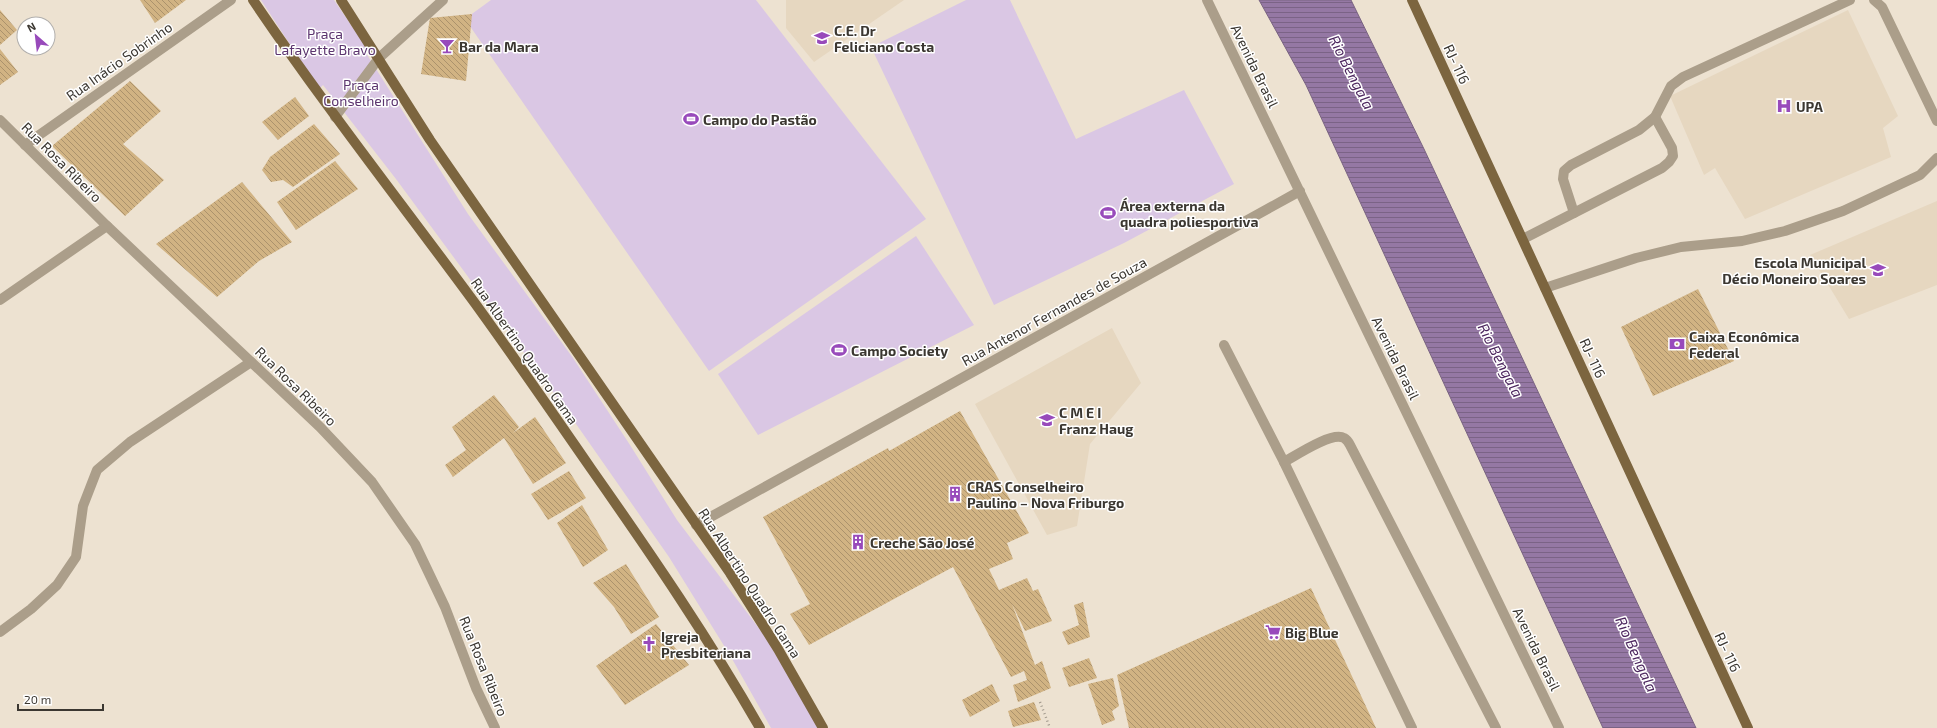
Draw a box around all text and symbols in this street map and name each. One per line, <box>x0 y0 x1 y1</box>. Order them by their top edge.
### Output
north arrow <box>16 16 56 56</box>
street label: Rua Inácio Sobrinho <box>63 18 175 104</box>
text: N <box>25 19 38 34</box>
place label: C.E. Dr Feliciano Costa <box>834 22 934 55</box>
street label: Avenida Brasil <box>1228 22 1283 111</box>
park label: Praça Lafayette Bravo <box>274 25 376 58</box>
school or university icon: C.E. Dr Feliciano Costa <box>813 29 831 47</box>
water label: Rio Bengala <box>1326 32 1378 112</box>
bar icon: Bar da Mara <box>438 37 456 55</box>
place label: Bar da Mara <box>459 38 539 55</box>
street label: RJ- 116 <box>1440 41 1474 87</box>
park label: Praça Conselheiro <box>323 76 399 109</box>
hospital icon: UPA <box>1775 97 1793 115</box>
place label: UPA <box>1796 98 1824 115</box>
sports icon: Campo do Pastão <box>682 110 700 128</box>
place label: Campo do Pastão <box>703 111 817 128</box>
street label: Rua Rosa Ribeiro <box>18 118 106 206</box>
place label: Área externa da quadra poliesportiva <box>1120 197 1258 230</box>
sports icon: Área externa da quadra poliesportiva <box>1099 204 1117 222</box>
street label: Rua Antenor Fernandes de Souza <box>959 253 1149 369</box>
place label: Escola Municipal Décio Moneiro Soares <box>1722 254 1866 287</box>
school or university icon: Escola Municipal Décio Moneiro Soares <box>1869 261 1887 279</box>
street label: Rua Albertino Quadro Gama <box>468 274 582 428</box>
street label: Avenida Brasil <box>1369 314 1424 403</box>
water label: Rio Bengala <box>1475 320 1527 400</box>
place label: Caixa Econômica Federal <box>1689 328 1799 361</box>
street label: RJ- 116 <box>1576 335 1610 381</box>
bank icon: Caixa Econômica Federal <box>1668 335 1686 353</box>
sports icon: Campo Society <box>830 341 848 359</box>
place label: Campo Society <box>851 342 948 359</box>
street label: Rua Rosa Ribeiro <box>252 343 340 429</box>
place label: C M E I Franz Haug <box>1059 404 1133 437</box>
school or university icon: C M E I Franz Haug <box>1038 411 1056 429</box>
place label: CRAS Conselheiro Paulino – Nova Friburgo <box>967 478 1124 511</box>
building icon: CRAS Conselheiro Paulino – Nova Friburgo <box>946 485 964 503</box>
street label: Rua Albertino Quadro Gama <box>695 505 805 661</box>
building icon: Creche São José <box>849 533 867 551</box>
place label: Creche São José <box>870 534 975 551</box>
street label: Avenida Brasil <box>1510 605 1565 694</box>
water label: Rio Bengala <box>1612 613 1662 695</box>
street label: Rua Rosa Ribeiro <box>456 614 512 719</box>
supermarket icon: Big Blue <box>1264 623 1282 641</box>
place label: Big Blue <box>1285 624 1339 641</box>
place label: Igreja Presbiteriana <box>661 628 751 661</box>
street label: RJ- 116 <box>1711 629 1745 675</box>
church icon: Igreja Presbiteriana <box>640 635 658 653</box>
scale bar <box>18 686 103 712</box>
text: 20 m <box>24 692 51 706</box>

